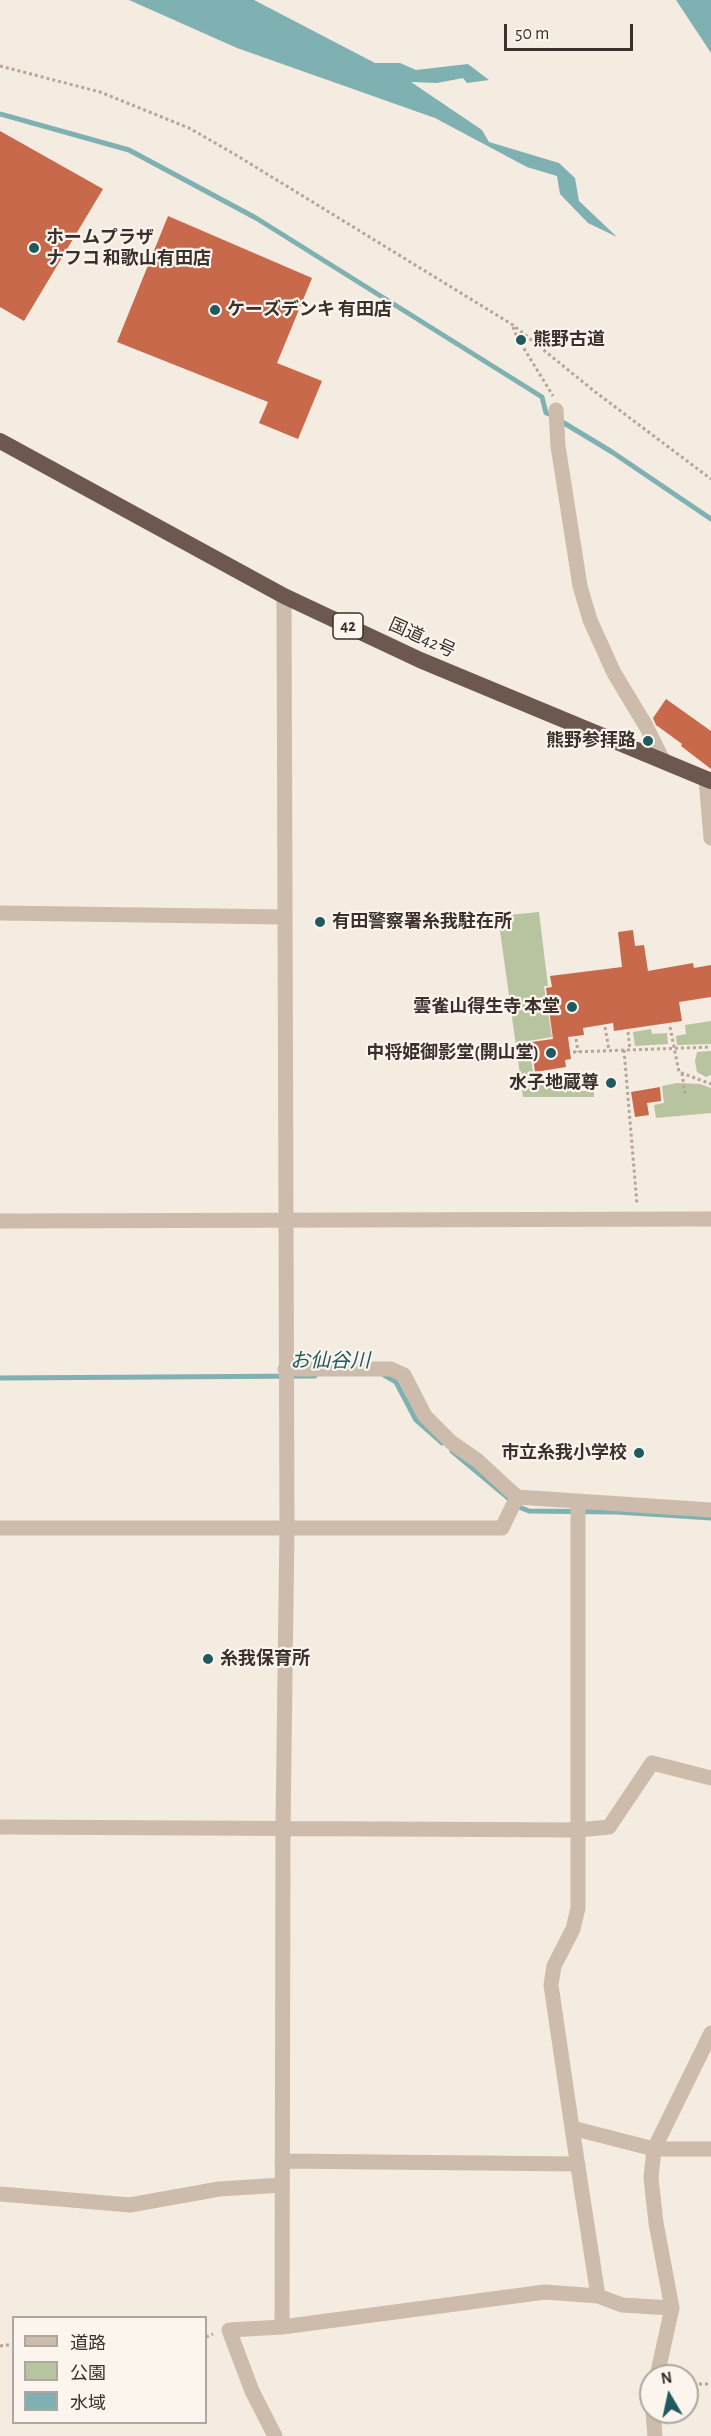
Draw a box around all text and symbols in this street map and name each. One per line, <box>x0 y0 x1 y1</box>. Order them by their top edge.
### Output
scale bar <box>507 12 636 50</box>
text: 50 m <box>515 25 549 43</box>
place label: ホームプラザ ナフコ 和歌山有田店 <box>46 227 211 270</box>
marker: ホームプラザ ナフコ 和歌山有田店 <box>27 241 41 255</box>
place label: ケーズデンキ 有田店 <box>227 299 392 321</box>
marker: ケーズデンキ 有田店 <box>208 303 222 317</box>
place label: 熊野古道 <box>533 329 605 351</box>
marker: 熊野古道 <box>514 333 528 347</box>
road number: 42 <box>333 613 363 639</box>
street label: 国道42号 <box>385 614 459 662</box>
place label: 熊野参拝路 <box>546 730 636 752</box>
marker: 熊野参拝路 <box>641 734 655 748</box>
place label: 有田警察署糸我駐在所 <box>332 911 512 933</box>
marker: 有田警察署糸我駐在所 <box>313 915 327 929</box>
place label: 雲雀山得生寺 本堂 <box>413 996 560 1018</box>
marker: 雲雀山得生寺 本堂 <box>565 1000 579 1014</box>
place label: 中将姫御影堂(開山堂) <box>366 1042 539 1064</box>
marker: 中将姫御影堂(開山堂) <box>544 1046 558 1060</box>
place label: 水子地蔵尊 <box>509 1072 599 1094</box>
marker: 水子地蔵尊 <box>604 1076 618 1090</box>
water label: お仙谷川 <box>290 1349 370 1373</box>
place label: 市立糸我小学校 <box>501 1442 627 1464</box>
marker: 市立糸我小学校 <box>632 1446 646 1460</box>
place label: 糸我保育所 <box>220 1648 310 1670</box>
marker: 糸我保育所 <box>201 1652 215 1666</box>
legend <box>12 2316 207 2424</box>
text: 道路 <box>70 2335 106 2353</box>
north arrow <box>639 2364 699 2424</box>
text: 公園 <box>70 2365 106 2383</box>
text: N <box>660 2369 673 2387</box>
text: 水域 <box>70 2395 106 2413</box>

